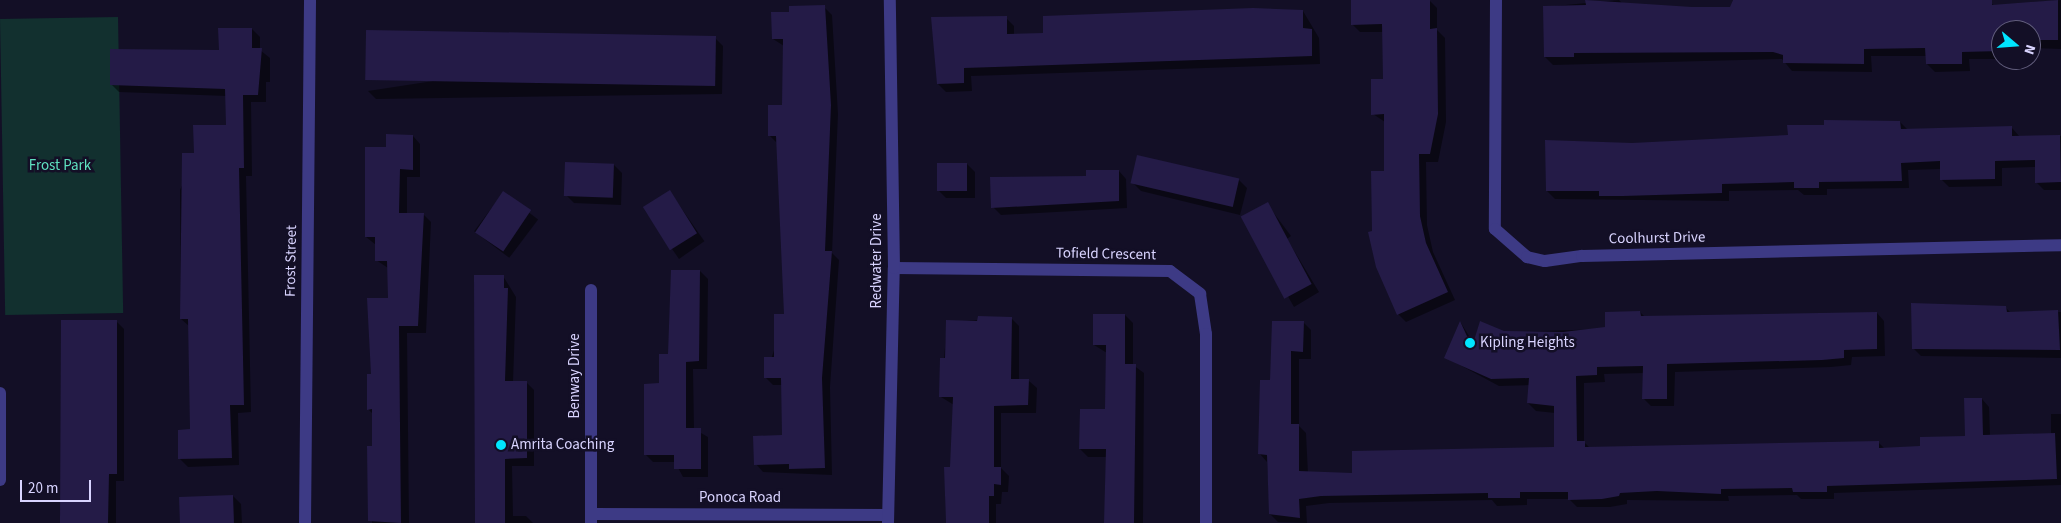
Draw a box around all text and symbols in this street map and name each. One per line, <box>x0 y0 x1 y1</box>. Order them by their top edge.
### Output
north arrow <box>1991 20 2041 70</box>
text: N <box>2018 42 2040 57</box>
park label: Frost Park <box>29 157 91 175</box>
street label: Redwater Drive <box>868 213 886 309</box>
street label: Frost Street <box>281 225 301 297</box>
street label: Coolhurst Drive <box>1609 228 1705 248</box>
street label: Tofield Crescent <box>1056 244 1156 264</box>
street label: Benway Drive <box>566 333 584 419</box>
place label: Kipling Heights <box>1480 334 1575 352</box>
marker: Kipling Heights <box>1464 337 1476 349</box>
place label: Amrita Coaching <box>511 436 614 454</box>
marker: Amrita Coaching <box>495 439 507 451</box>
scale bar <box>22 470 94 502</box>
text: 20 m <box>28 478 58 499</box>
street label: Ponoca Road <box>699 489 781 507</box>

